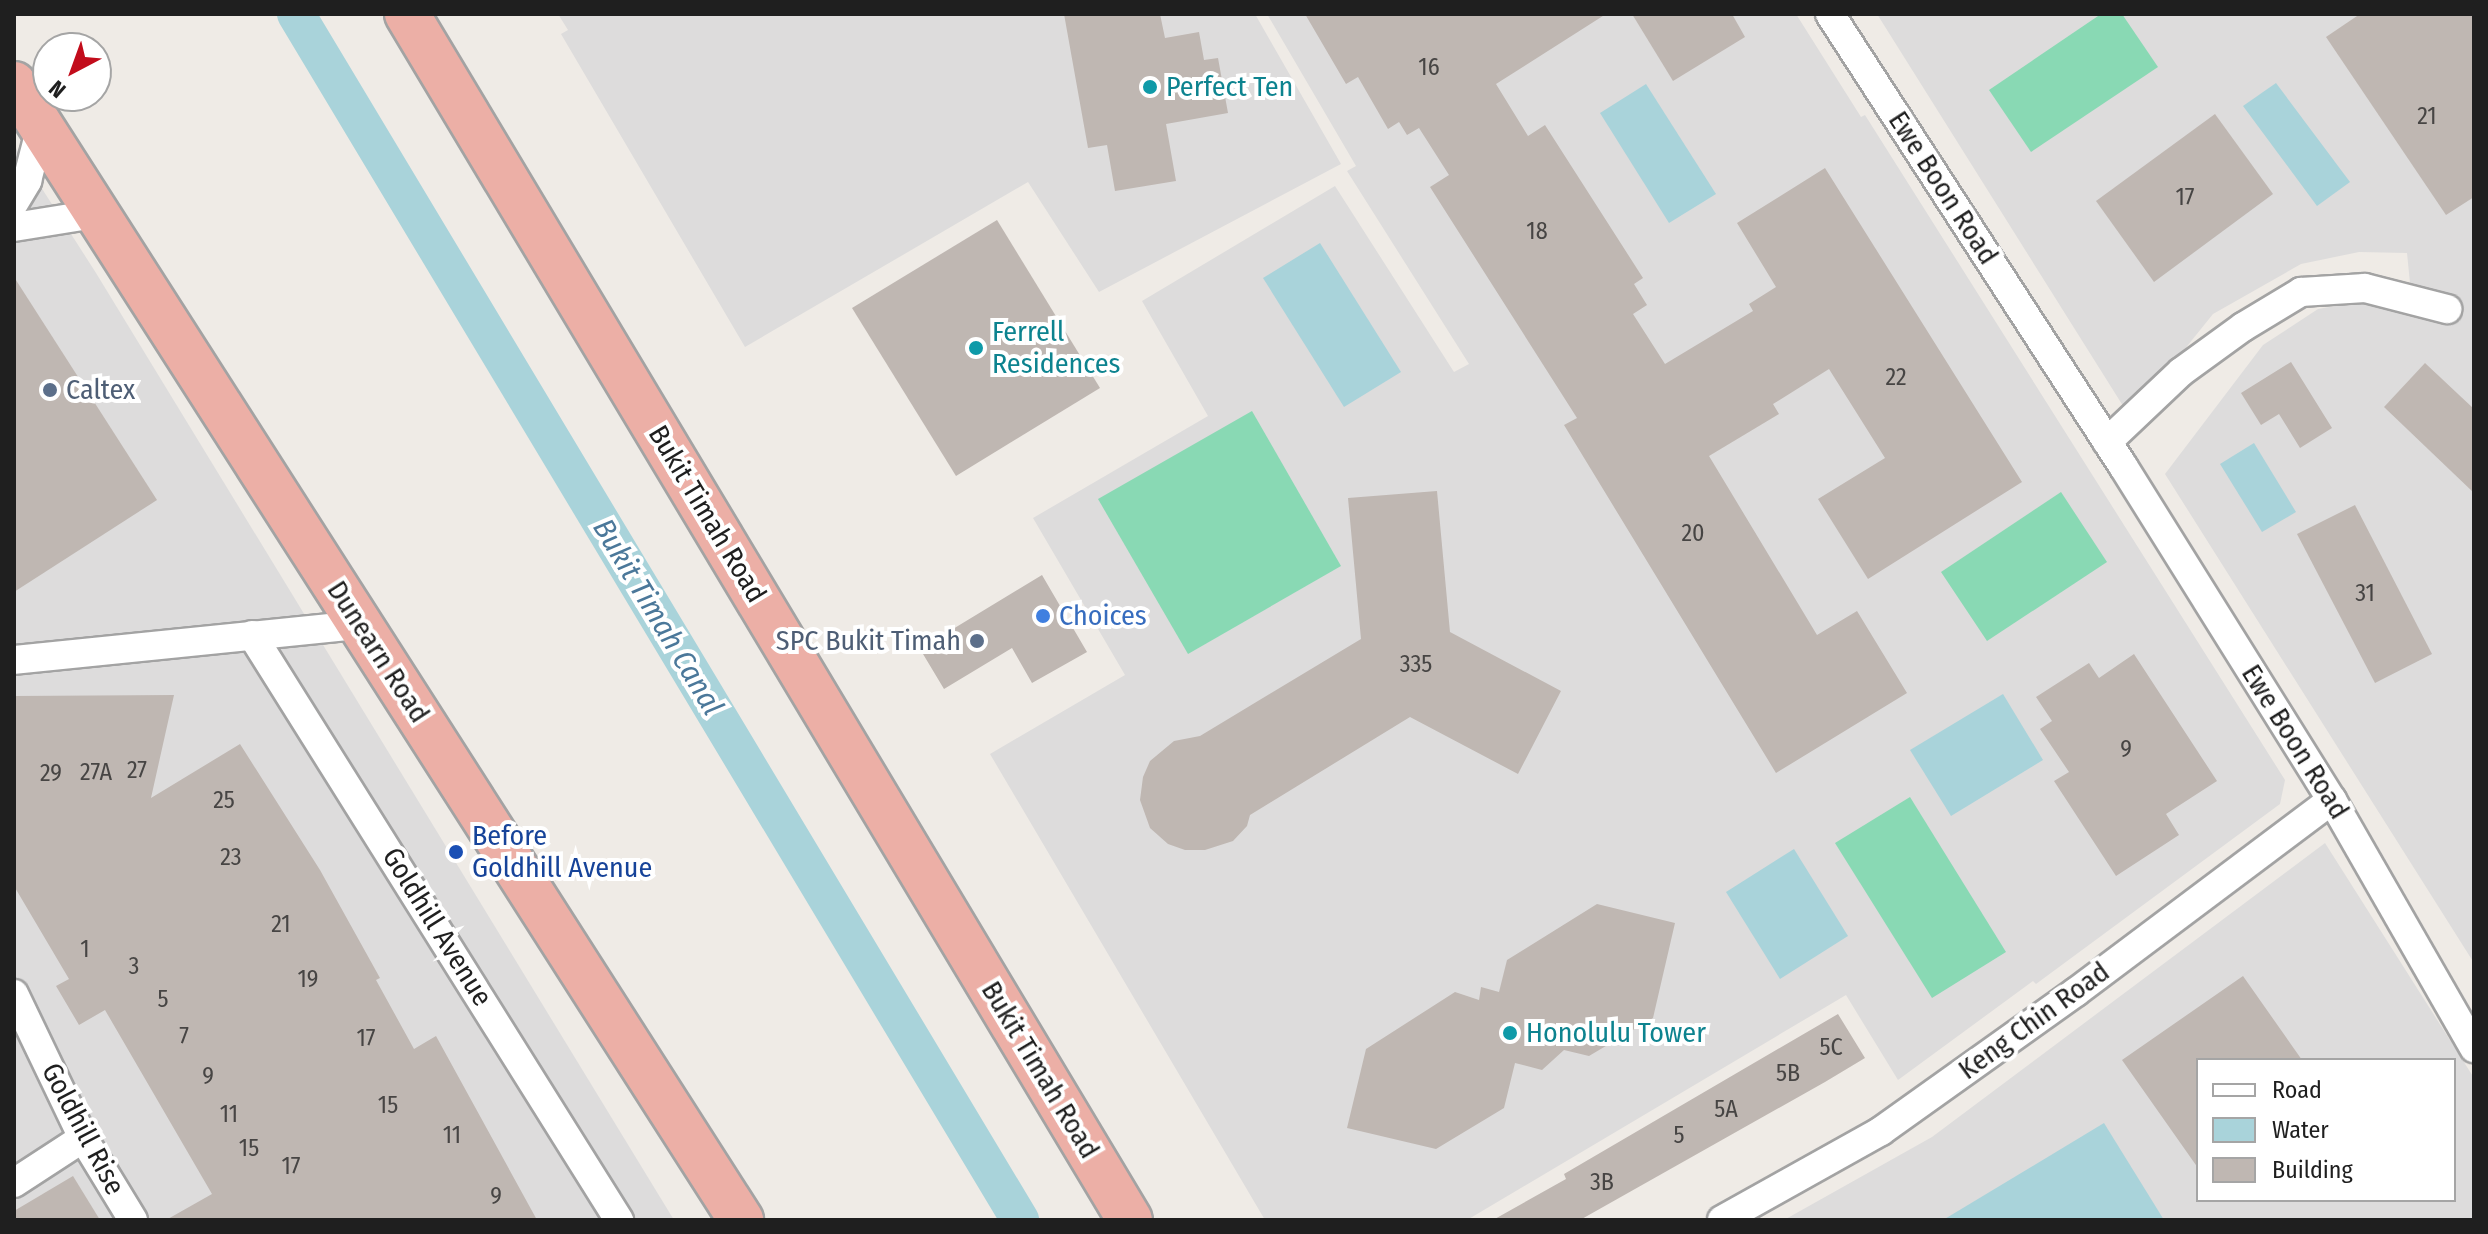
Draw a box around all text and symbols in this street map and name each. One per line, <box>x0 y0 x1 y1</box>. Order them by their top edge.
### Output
north arrow <box>32 32 112 112</box>
house number: 16 <box>1418 54 1440 82</box>
place label: Perfect Ten <box>1166 70 1293 104</box>
text: N <box>43 74 71 103</box>
marker: Perfect Ten <box>1141 78 1159 96</box>
house number: 21 <box>2417 103 2437 131</box>
street label: Ewe Boon Road <box>1881 105 2005 271</box>
house number: 17 <box>2175 184 2195 212</box>
house number: 18 <box>1526 218 1548 246</box>
place label: Ferrell Residences <box>992 315 1121 381</box>
marker: Ferrell Residences <box>967 339 985 357</box>
house number: 22 <box>1885 364 1907 392</box>
place label: Caltex <box>66 373 135 407</box>
marker: Caltex <box>41 381 59 399</box>
street label: Bukit Timah Road <box>641 419 773 609</box>
water label: Bukit Timah Canal <box>585 512 731 722</box>
house number: 20 <box>1681 520 1705 548</box>
street label: Dunearn Road <box>320 575 436 729</box>
house number: 31 <box>2355 580 2375 608</box>
place label: Choices <box>1059 599 1147 633</box>
marker: Choices <box>1034 607 1052 625</box>
place label: SPC Bukit Timah <box>776 624 961 658</box>
marker: SPC Bukit Timah <box>968 632 986 650</box>
house number: 335 <box>1400 651 1432 679</box>
street label: Ewe Boon Road <box>2234 659 2356 825</box>
house number: 9 <box>2120 736 2132 764</box>
house number: 27 <box>127 757 147 785</box>
house number: 27A <box>80 759 112 787</box>
house number: 29 <box>40 760 62 788</box>
house number: 25 <box>213 787 235 815</box>
place label: Before Goldhill Avenue <box>472 819 652 885</box>
street label: Goldhill Avenue <box>375 842 499 1012</box>
marker: Before Goldhill Avenue <box>447 843 465 861</box>
house number: 23 <box>220 844 242 872</box>
house number: 21 <box>271 911 291 939</box>
house number: 1 <box>80 936 90 964</box>
house number: 3 <box>129 953 139 981</box>
street label: Keng Chin Road <box>1952 955 2116 1087</box>
house number: 19 <box>297 966 319 994</box>
street label: Bukit Timah Road <box>974 975 1106 1165</box>
house number: 5 <box>157 986 169 1014</box>
place label: Honolulu Tower <box>1526 1016 1706 1050</box>
house number: 7 <box>179 1023 189 1051</box>
marker: Honolulu Tower <box>1501 1024 1519 1042</box>
house number: 17 <box>356 1025 376 1053</box>
house number: 5C <box>1819 1034 1843 1062</box>
street label: Goldhill Rise <box>34 1057 132 1201</box>
legend <box>2196 1058 2456 1202</box>
house number: 5B <box>1776 1060 1800 1088</box>
house number: 9 <box>202 1063 214 1091</box>
text: Road <box>2272 1076 2322 1104</box>
house number: 15 <box>378 1092 398 1120</box>
house number: 5A <box>1714 1096 1738 1124</box>
house number: 11 <box>220 1101 238 1129</box>
text: Water <box>2272 1116 2329 1144</box>
house number: 11 <box>443 1122 461 1150</box>
house number: 5 <box>1673 1122 1685 1150</box>
house number: 15 <box>239 1135 259 1163</box>
house number: 17 <box>281 1153 301 1181</box>
text: Building <box>2272 1156 2353 1184</box>
house number: 3B <box>1590 1169 1614 1197</box>
house number: 9 <box>490 1183 502 1211</box>

